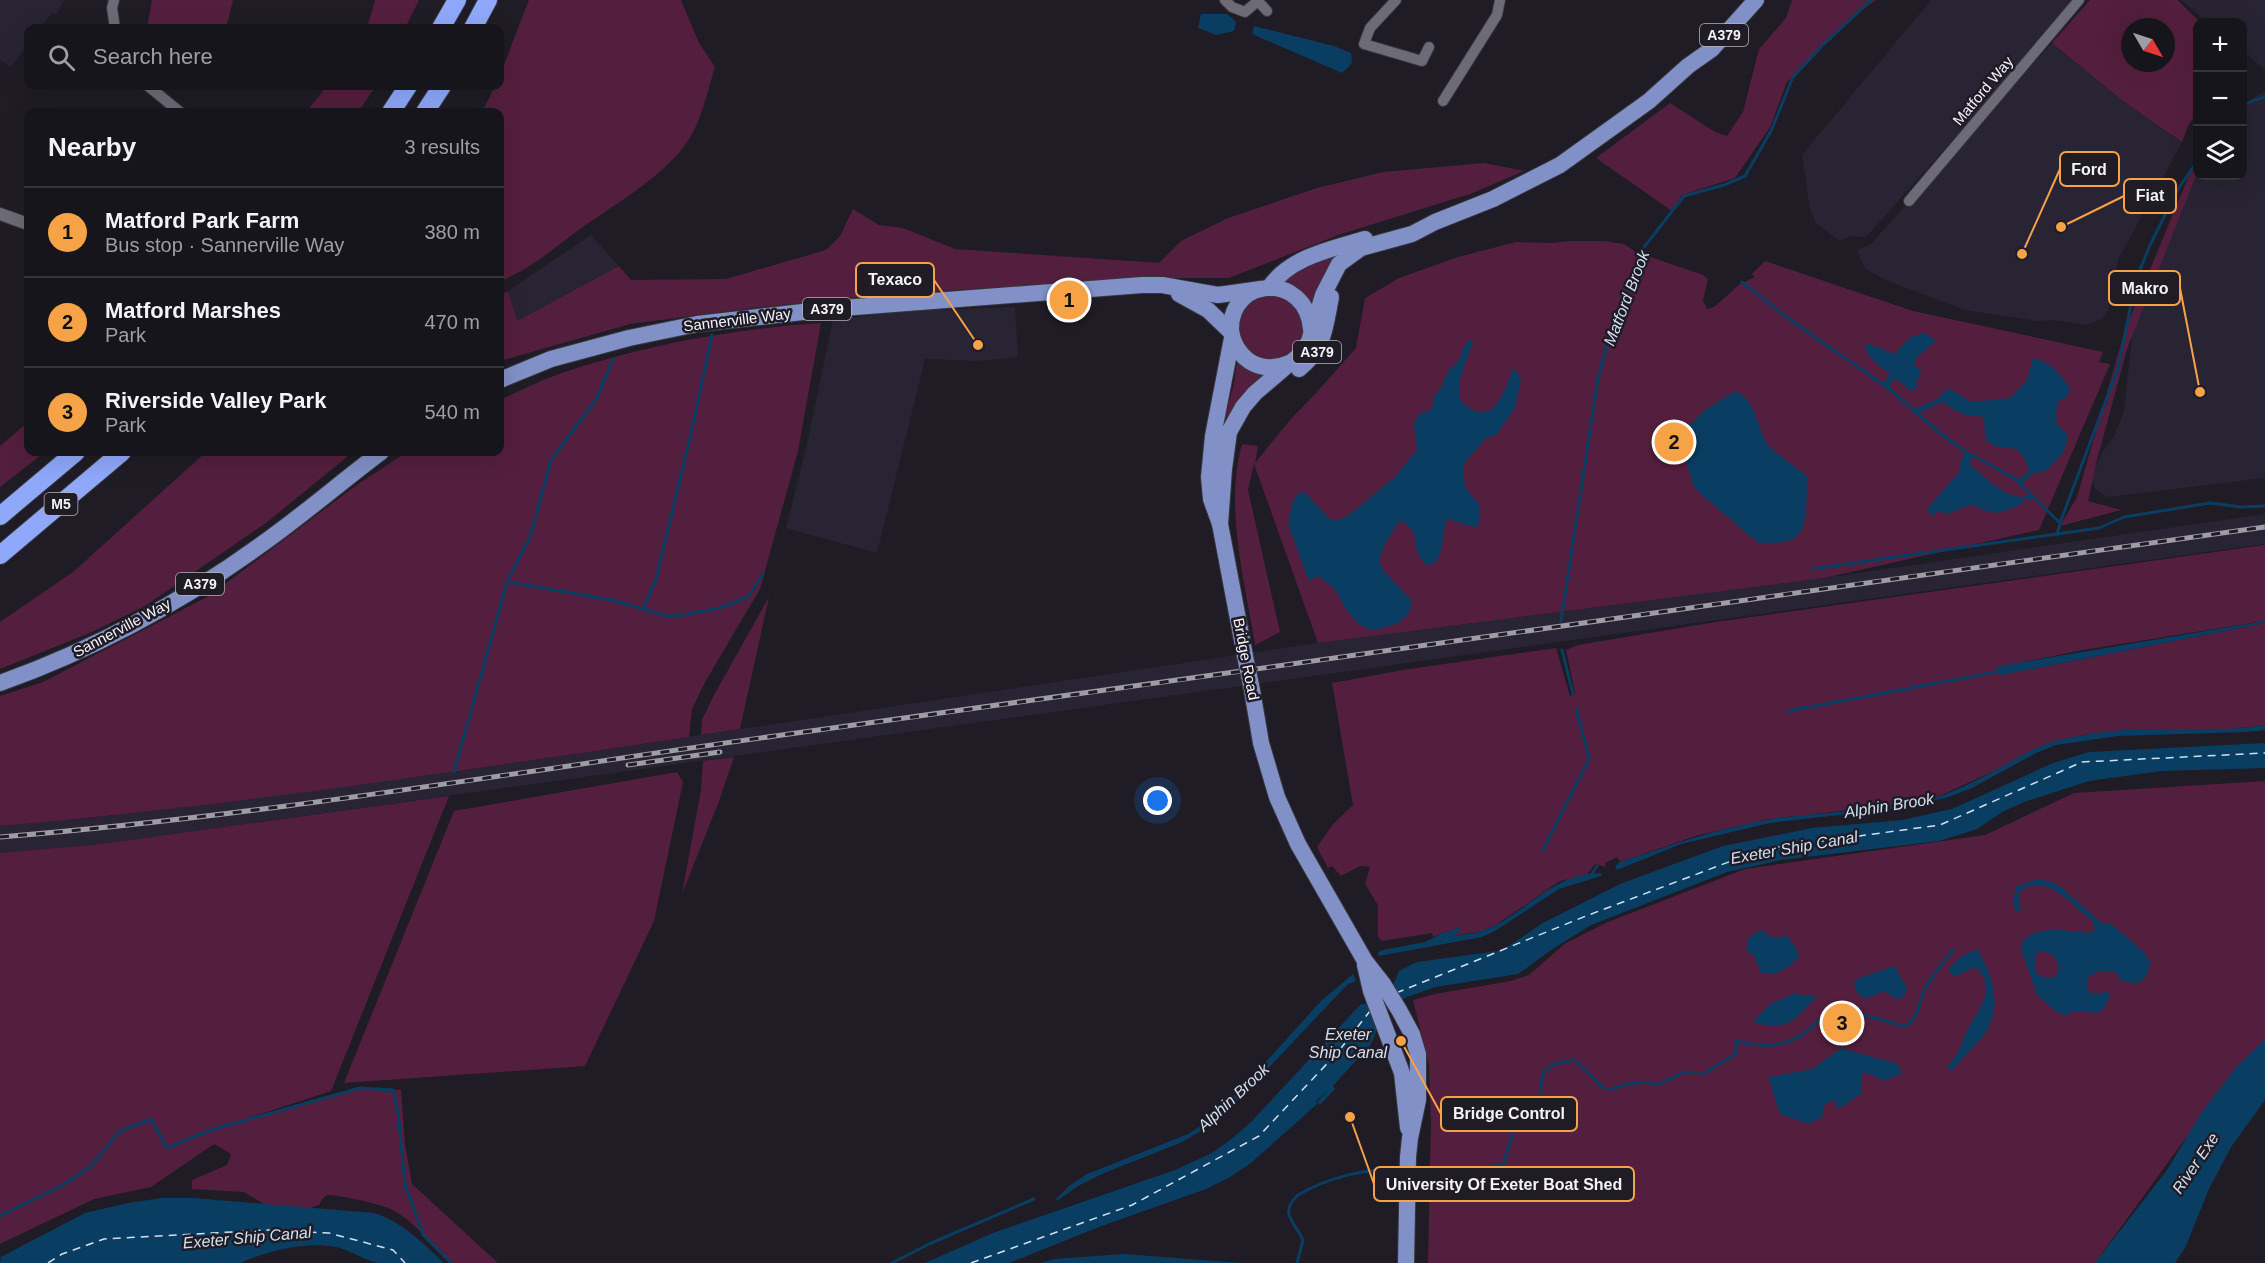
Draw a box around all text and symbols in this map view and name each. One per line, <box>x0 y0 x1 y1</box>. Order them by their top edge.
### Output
north arrow <box>2121 18 2175 72</box>
map controls <box>2193 18 2247 180</box>
button: + <box>2193 18 2247 72</box>
search box <box>24 24 504 90</box>
road number: A379 <box>1700 24 1748 46</box>
icon: search <box>45 41 78 74</box>
text: Search here <box>93 44 213 69</box>
street label: Matford Way <box>1949 52 2017 128</box>
button: − <box>2193 72 2247 126</box>
button: layers <box>2193 126 2247 180</box>
text: Nearby <box>48 132 136 162</box>
text: 3 results <box>404 136 480 158</box>
callout: Ford <box>2060 152 2119 186</box>
text: Ford <box>2071 161 2107 178</box>
callout: Fiat <box>2124 179 2176 213</box>
text: Fiat <box>2136 187 2165 204</box>
text: Matford Park Farm <box>105 208 299 233</box>
text: 1 <box>62 221 73 243</box>
text: 380 m <box>424 221 480 243</box>
text: Bus stop · Sannerville Way <box>105 234 344 256</box>
water label: Matford Brook <box>1601 247 1653 348</box>
callout: Texaco <box>856 263 934 297</box>
text: Texaco <box>868 271 922 288</box>
callout: Makro <box>2109 271 2180 305</box>
pin: 1 <box>1050 278 1088 322</box>
text: Makro <box>2121 280 2169 297</box>
text: Matford Marshes <box>105 298 281 323</box>
road number: A379 <box>803 298 851 320</box>
street label: Sannerville Way <box>682 304 792 335</box>
text: 2 <box>62 311 73 333</box>
text: 470 m <box>424 311 480 333</box>
text: Park <box>105 324 146 346</box>
road number: A379 <box>1293 341 1341 363</box>
text: Riverside Valley Park <box>105 388 326 413</box>
text: 3 <box>62 401 73 423</box>
text: 540 m <box>424 401 480 423</box>
text: Park <box>105 414 146 436</box>
pin: 2 <box>1654 420 1694 464</box>
road number: M5 <box>44 493 78 515</box>
road number: A379 <box>176 573 224 595</box>
street label: Sannerville Way <box>70 595 174 660</box>
street label: Bridge Road <box>1230 616 1263 701</box>
your location <box>1143 786 1172 815</box>
water label: Alphin Brook <box>1842 790 1936 821</box>
water label: Exeter Ship Canal <box>1729 828 1859 867</box>
pin: 3 <box>1822 1000 1862 1046</box>
water label: Exeter Ship Canal <box>1309 1026 1388 1061</box>
water label: Alphin Brook <box>1194 1060 1273 1135</box>
callout: Bridge Control <box>1441 1097 1577 1131</box>
text: Bridge Control <box>1453 1105 1565 1122</box>
water label: River Exe <box>2169 1130 2222 1197</box>
callout: University Of Exeter Boat Shed <box>1374 1167 1634 1201</box>
text: University Of Exeter Boat Shed <box>1386 1176 1622 1193</box>
water label: Exeter Ship Canal <box>182 1223 312 1252</box>

